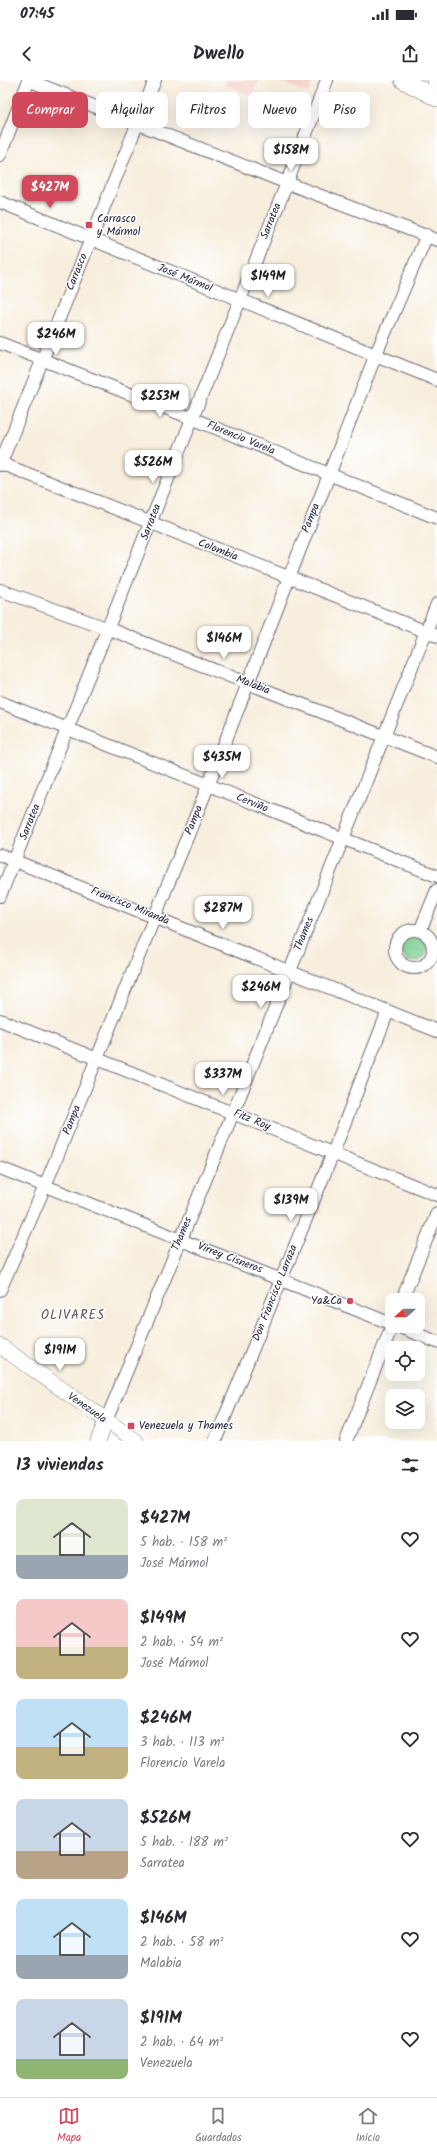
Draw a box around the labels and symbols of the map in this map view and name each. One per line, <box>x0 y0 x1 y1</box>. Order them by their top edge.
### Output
pin: $158M <box>263 138 319 172</box>
pin: $427M <box>22 175 78 209</box>
street label: Sarratea <box>256 200 286 242</box>
place label: Carrasco y Mármol <box>96 210 141 241</box>
marker: Carrasco y Mármol <box>84 220 94 230</box>
street label: Carrasco <box>61 251 93 293</box>
street label: José Mármol <box>155 259 216 297</box>
pin: $149M <box>240 264 296 298</box>
pin: $246M <box>28 322 84 356</box>
pin: $253M <box>132 384 188 418</box>
street label: Florencio Varela <box>204 416 278 460</box>
pin: $526M <box>125 450 181 484</box>
street label: Sarratea <box>136 501 166 543</box>
street label: Pampa <box>297 501 325 535</box>
street label: Colombia <box>195 534 241 566</box>
pin: $146M <box>196 626 252 660</box>
street label: Malabia <box>233 670 273 700</box>
pin: $435M <box>194 745 250 779</box>
street label: Cerviño <box>233 788 271 818</box>
street label: Sarratea <box>15 801 45 843</box>
street label: Pampa <box>180 803 208 837</box>
street label: Francisco Miranda <box>88 882 172 930</box>
pin: $287M <box>195 896 251 930</box>
street label: Thames <box>289 914 319 954</box>
pin: $246M <box>233 975 289 1009</box>
pin: $337M <box>195 1062 251 1096</box>
street label: Pampa <box>58 1103 86 1137</box>
street label: Fitz Roy <box>231 1104 274 1136</box>
pin: $139M <box>263 1188 319 1222</box>
street label: Thames <box>167 1214 197 1254</box>
street label: Virrey Cisneros <box>195 1237 265 1279</box>
street label: Don Francisco Larraza <box>247 1242 303 1344</box>
place label: Ya&Ca <box>311 1292 342 1310</box>
north arrow <box>385 1293 425 1333</box>
marker: Ya&Ca <box>345 1296 355 1306</box>
district label: OLIVARES <box>41 1305 105 1326</box>
pin: $191M <box>32 1338 88 1372</box>
street label: Venezuela <box>64 1388 110 1428</box>
place label: Venezuela y Thames <box>139 1417 233 1435</box>
marker: Venezuela y Thames <box>126 1421 136 1431</box>

